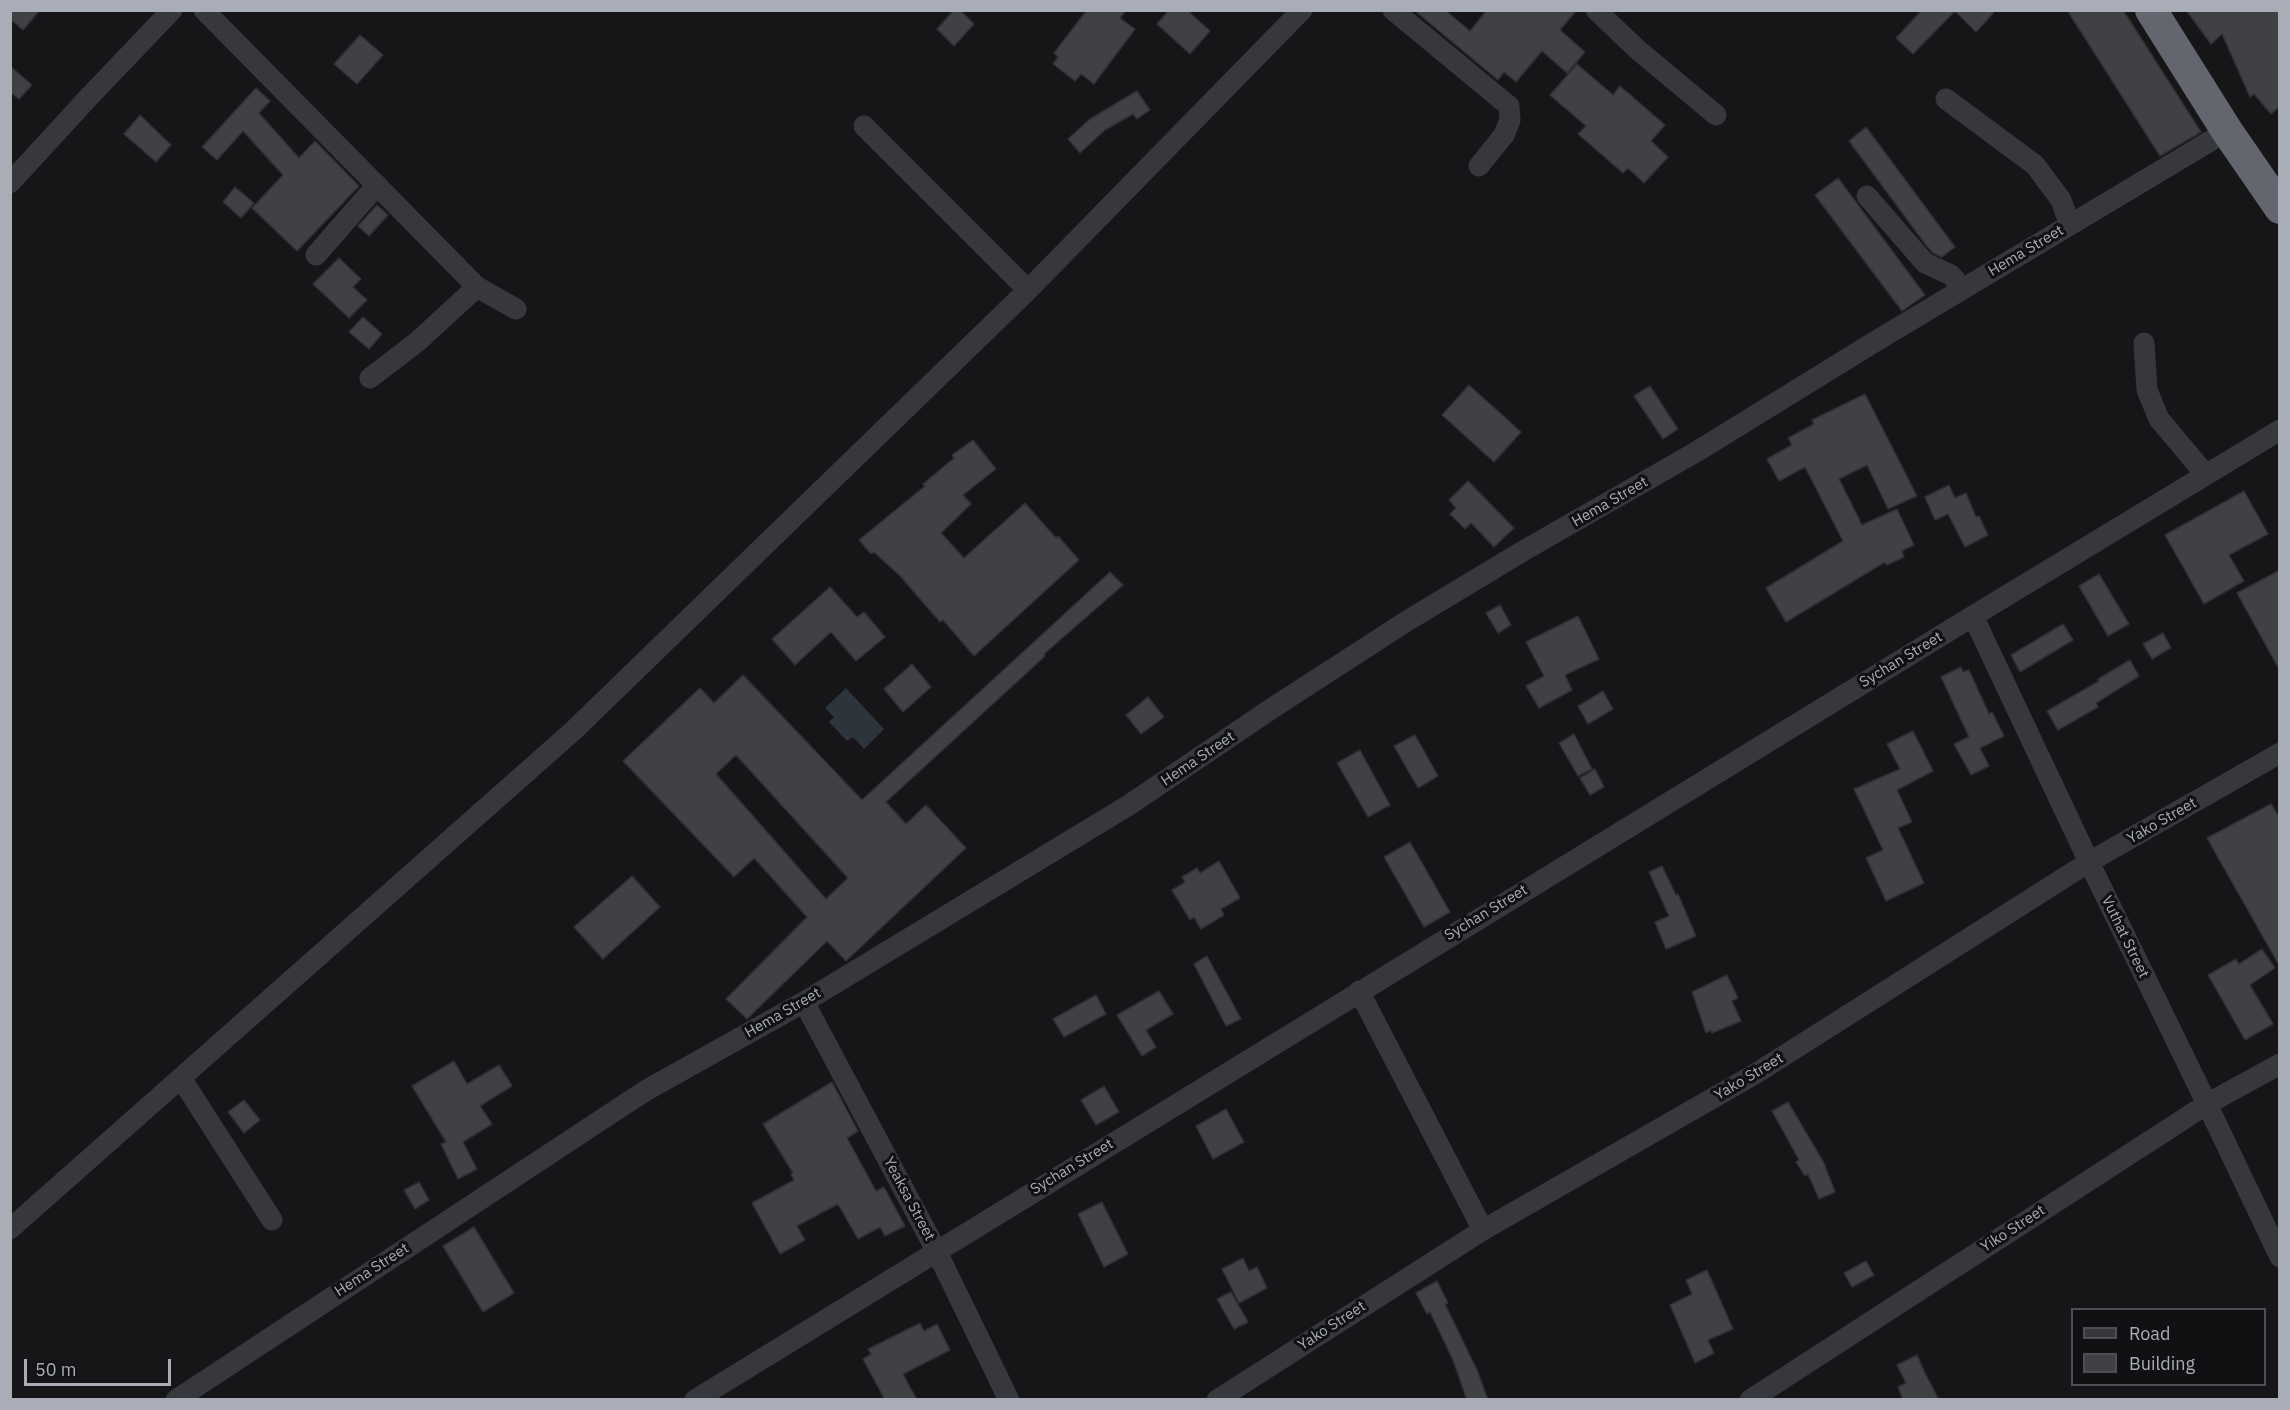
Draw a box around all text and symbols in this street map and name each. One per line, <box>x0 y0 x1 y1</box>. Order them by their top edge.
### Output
street label: Hema Street <box>1985 221 2067 281</box>
street label: Hema Street <box>1569 473 1651 531</box>
street label: Sychan Street <box>1856 628 1946 692</box>
street label: Hema Street <box>1158 728 1238 790</box>
street label: Yako Street <box>2124 794 2200 848</box>
street label: Sychan Street <box>1441 881 1531 945</box>
street label: Vuthat Street <box>2097 893 2153 981</box>
street label: Hema Street <box>742 984 824 1042</box>
street label: Yako Street <box>1711 1049 1787 1105</box>
street label: Sychan Street <box>1027 1135 1117 1199</box>
street label: Yeaksa Street <box>879 1154 939 1244</box>
street label: Yiko Street <box>1977 1202 2049 1256</box>
street label: Hema Street <box>332 1239 412 1301</box>
street label: Yako Street <box>1295 1298 1369 1354</box>
legend <box>2071 1308 2266 1386</box>
text: Road <box>2129 1322 2170 1345</box>
scale bar <box>27 1347 174 1385</box>
text: Building <box>2129 1352 2195 1375</box>
text: 50 m <box>35 1358 77 1381</box>

